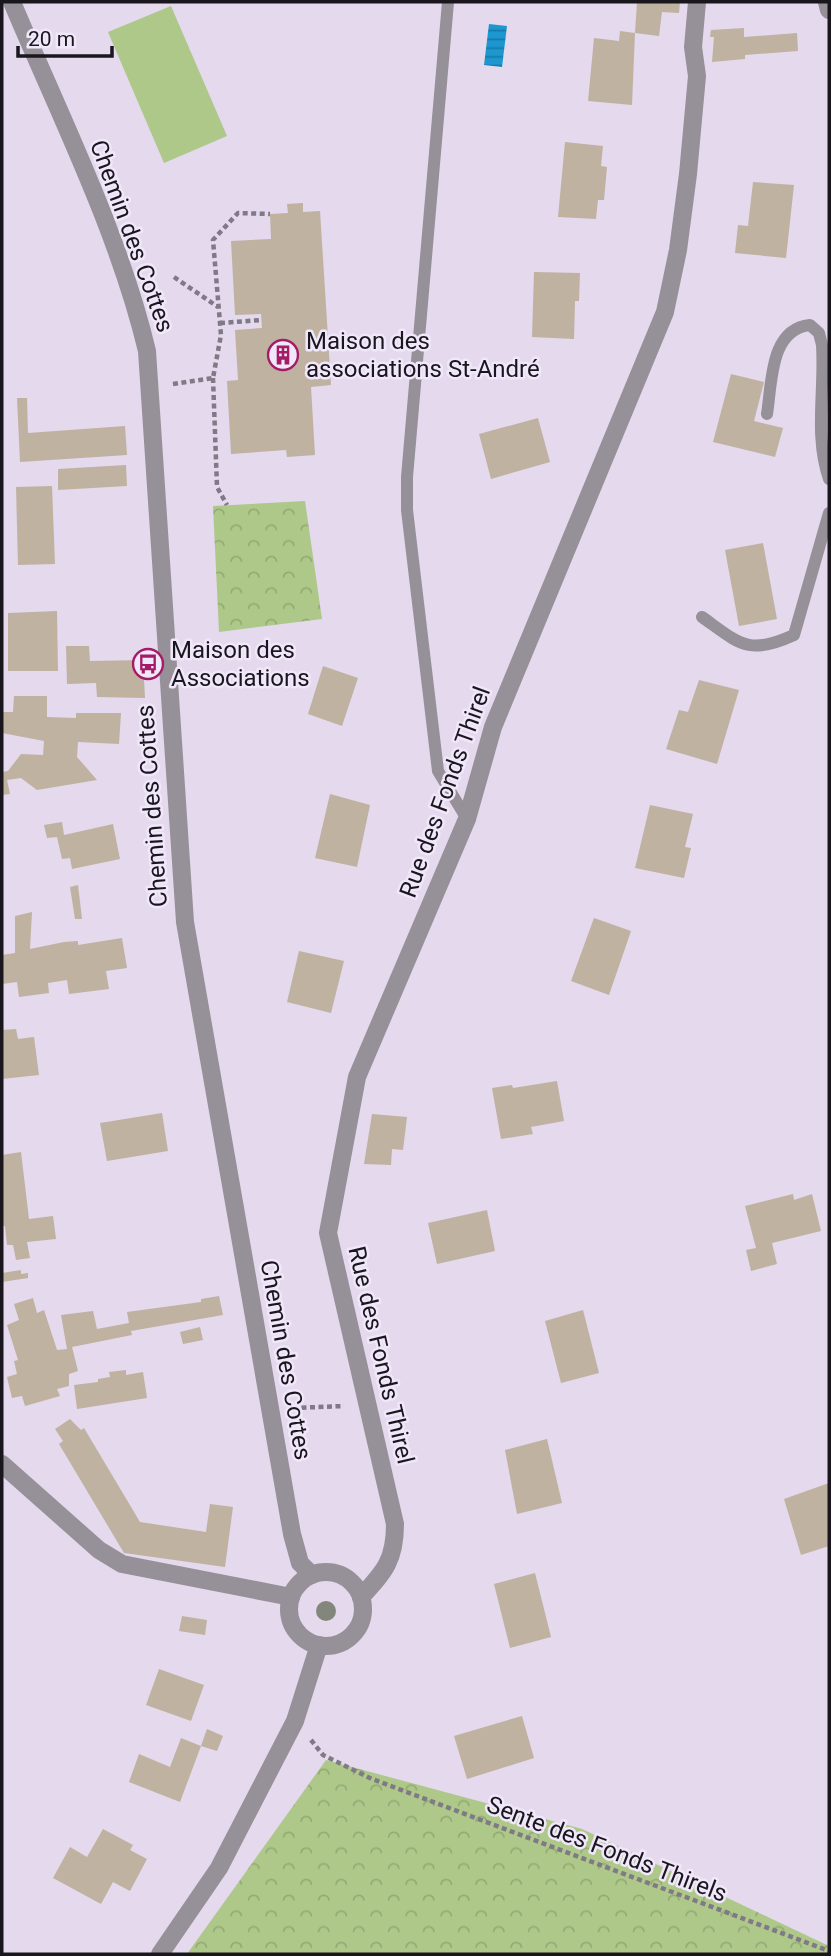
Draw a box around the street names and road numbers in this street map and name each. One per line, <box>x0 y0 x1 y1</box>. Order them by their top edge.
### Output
street label: Chemin des Cottes <box>84 136 180 336</box>
street label: Rue des Fonds Thirel <box>394 683 496 901</box>
street label: Chemin des Cottes <box>131 704 173 908</box>
street label: Rue des Fonds Thirel <box>342 1243 420 1467</box>
street label: Chemin des Cottes <box>255 1258 317 1462</box>
street label: Sente des Fonds Thirels <box>483 1790 731 1908</box>

